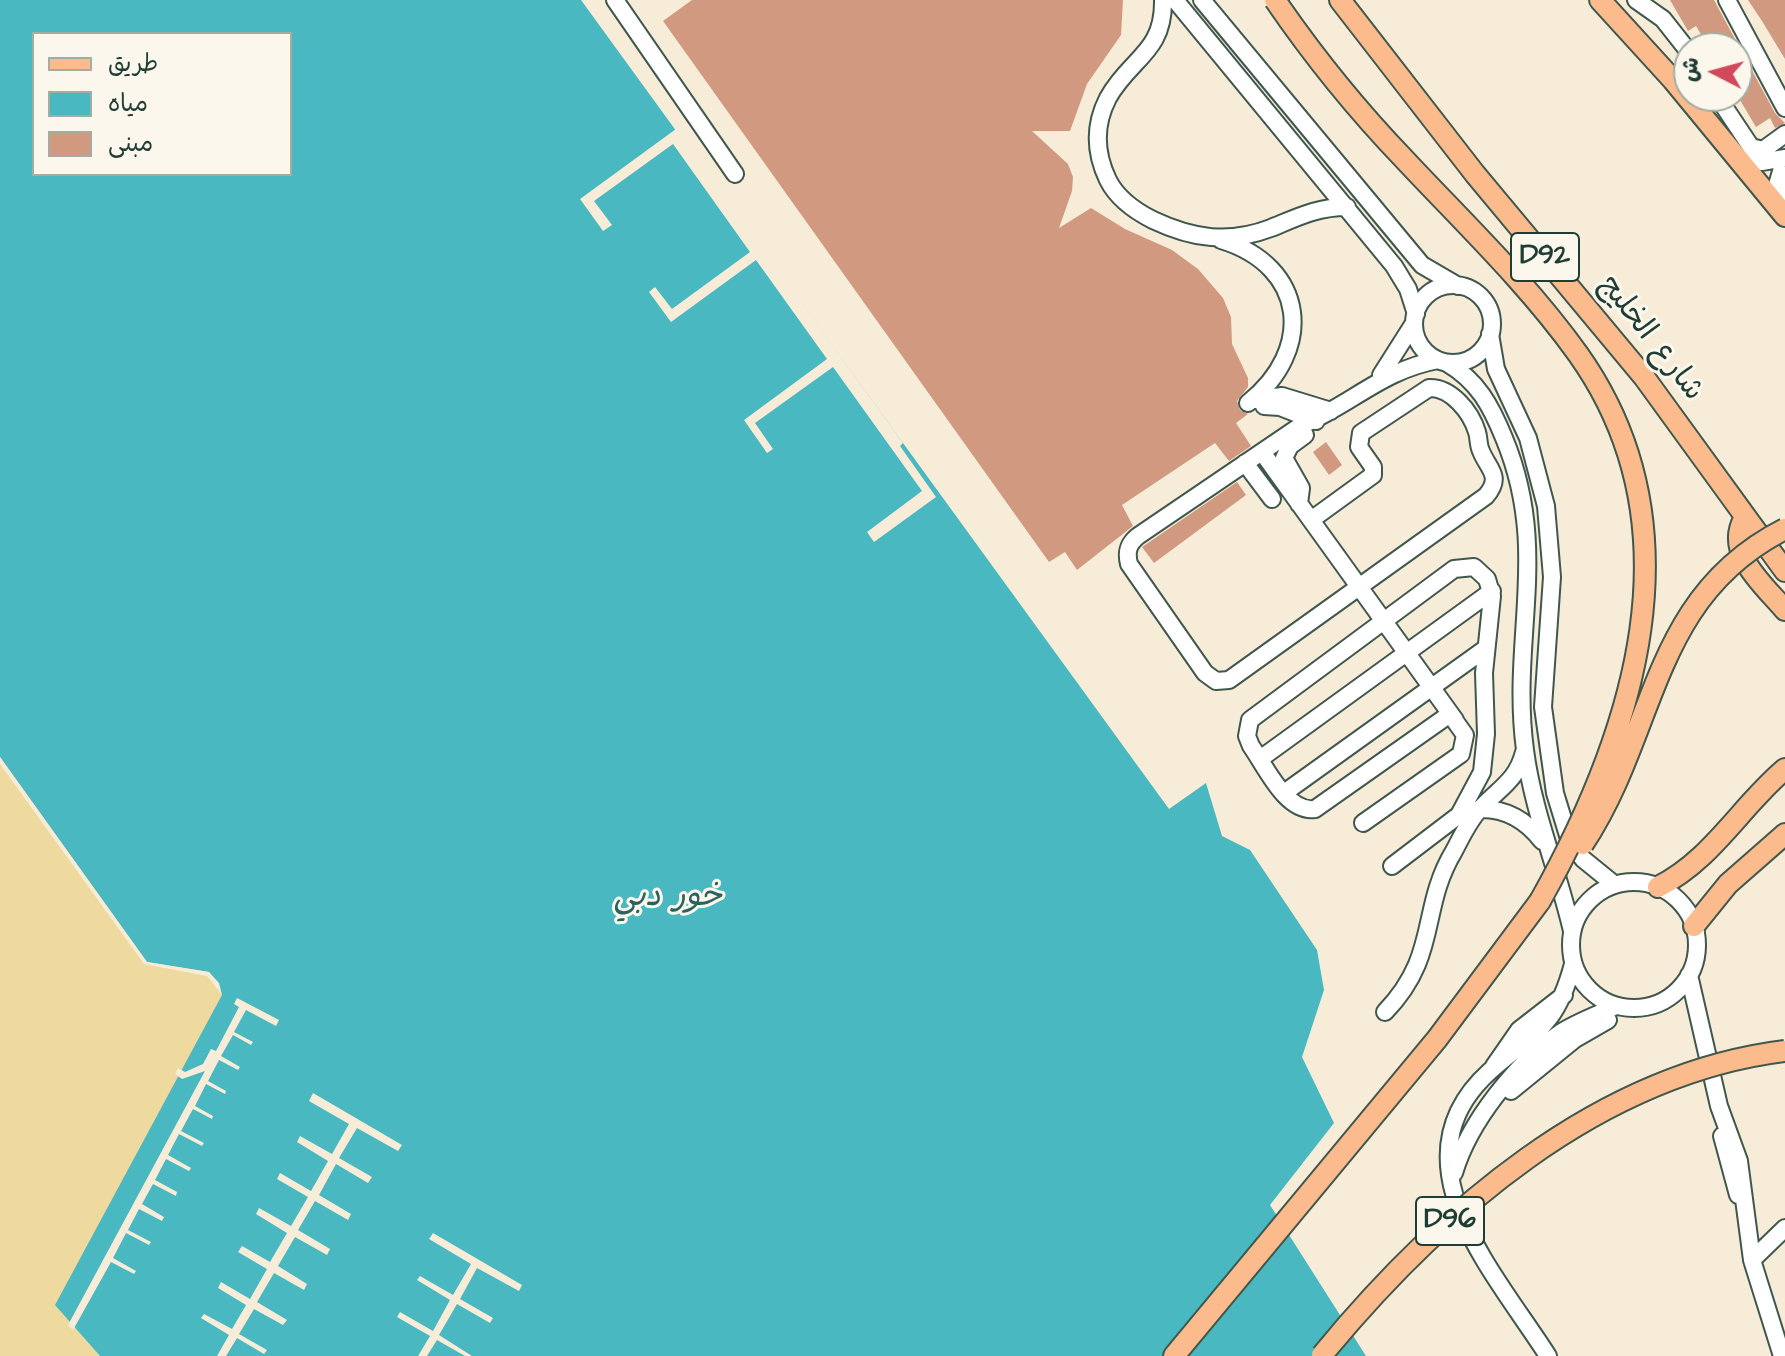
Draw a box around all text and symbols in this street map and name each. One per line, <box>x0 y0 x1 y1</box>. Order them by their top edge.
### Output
legend <box>32 32 292 176</box>
north arrow <box>1673 32 1753 112</box>
text: طريق <box>108 47 158 81</box>
text: ش <box>1674 56 1707 83</box>
text: مياه <box>108 87 148 121</box>
text: مبنى <box>108 127 153 161</box>
road number: D92 <box>1511 233 1579 281</box>
street label: شارع الخليج <box>1590 269 1710 409</box>
water label: خور دبي <box>614 879 722 917</box>
road number: D96 <box>1416 1197 1484 1245</box>

